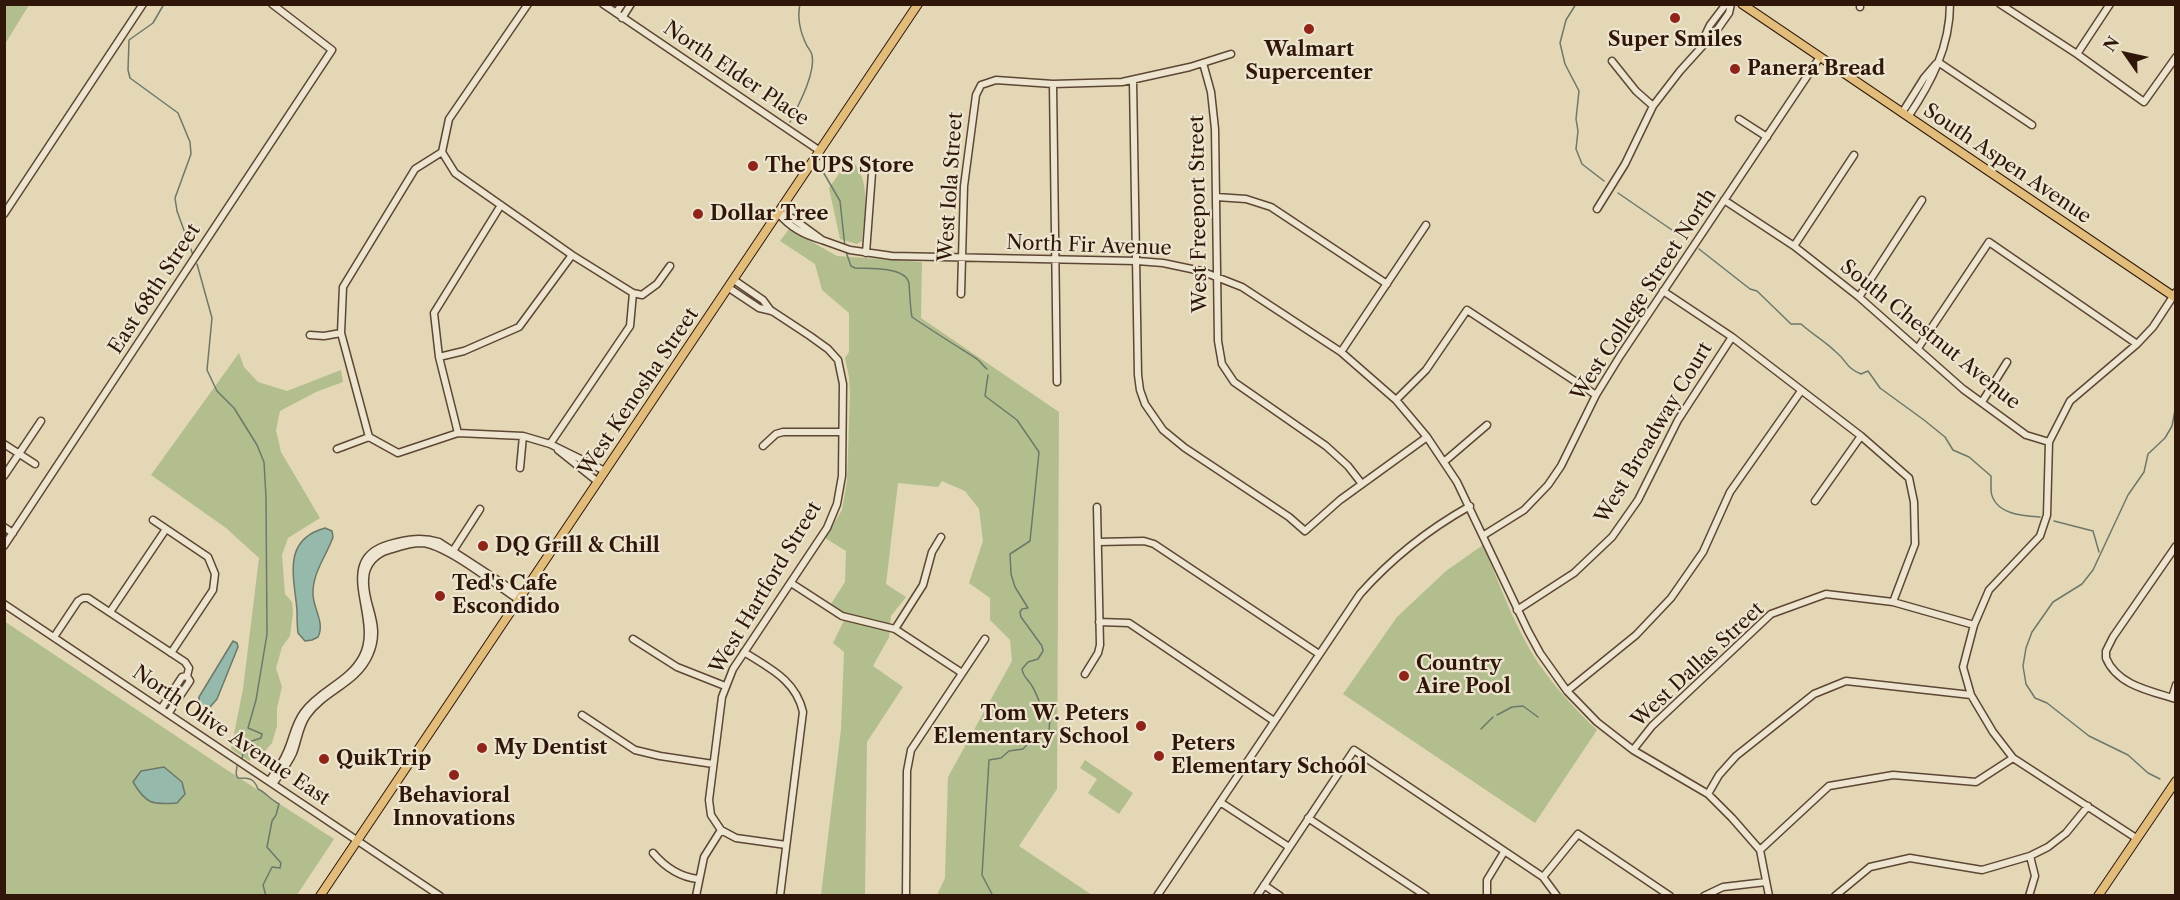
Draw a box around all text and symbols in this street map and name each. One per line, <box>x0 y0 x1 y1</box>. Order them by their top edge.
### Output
marker: Super Smiles <box>1668 11 1682 25</box>
street label: North Elder Place <box>659 17 813 131</box>
marker: Walmart Supercenter <box>1302 22 1316 36</box>
north arrow <box>2096 24 2156 84</box>
place label: Super Smiles <box>1608 28 1742 52</box>
text: N <box>2099 33 2123 55</box>
place label: Walmart Supercenter <box>1245 38 1373 85</box>
place label: Panera Bread <box>1747 57 1885 81</box>
marker: Panera Bread <box>1728 62 1742 76</box>
street label: South Aspen Avenue <box>1918 99 2096 229</box>
street label: West Iola Street <box>934 111 968 263</box>
street label: West Freeport Street <box>1185 115 1213 313</box>
place label: The UPS Store <box>765 154 914 178</box>
marker: The UPS Store <box>746 159 760 173</box>
street label: West College Street North <box>1566 184 1722 406</box>
place label: Dollar Tree <box>710 202 828 226</box>
marker: Dollar Tree <box>691 207 705 221</box>
street label: East 68th Street <box>104 219 206 359</box>
street label: North Fir Avenue <box>1006 231 1172 261</box>
street label: South Chestnut Avenue <box>1835 255 2025 415</box>
street label: West Kenosha Street <box>574 304 704 480</box>
street label: West Broadway Court <box>1590 338 1718 528</box>
street label: West Hartford Street <box>705 497 827 679</box>
place label: DQ Grill & Chill <box>495 534 660 558</box>
marker: DQ Grill & Chill <box>476 539 490 553</box>
place label: Ted's Cafe Escondido <box>452 572 560 619</box>
marker: Ted's Cafe Escondido <box>433 589 447 603</box>
street label: West Dallas Street <box>1627 597 1769 733</box>
place label: Country Aire Pool <box>1416 652 1511 699</box>
street label: North Olive Avenue East <box>128 661 334 811</box>
marker: Country Aire Pool <box>1397 669 1411 683</box>
place label: Tom W. Peters Elementary School <box>933 702 1129 749</box>
marker: Tom W. Peters Elementary School <box>1134 719 1148 733</box>
place label: Peters Elementary School <box>1171 732 1367 779</box>
place label: My Dentist <box>494 736 607 760</box>
marker: My Dentist <box>475 741 489 755</box>
place label: QuikTrip <box>336 747 431 771</box>
marker: Peters Elementary School <box>1152 749 1166 763</box>
marker: QuikTrip <box>317 752 331 766</box>
marker: Behavioral Innovations <box>447 768 461 782</box>
place label: Behavioral Innovations <box>393 784 515 831</box>

